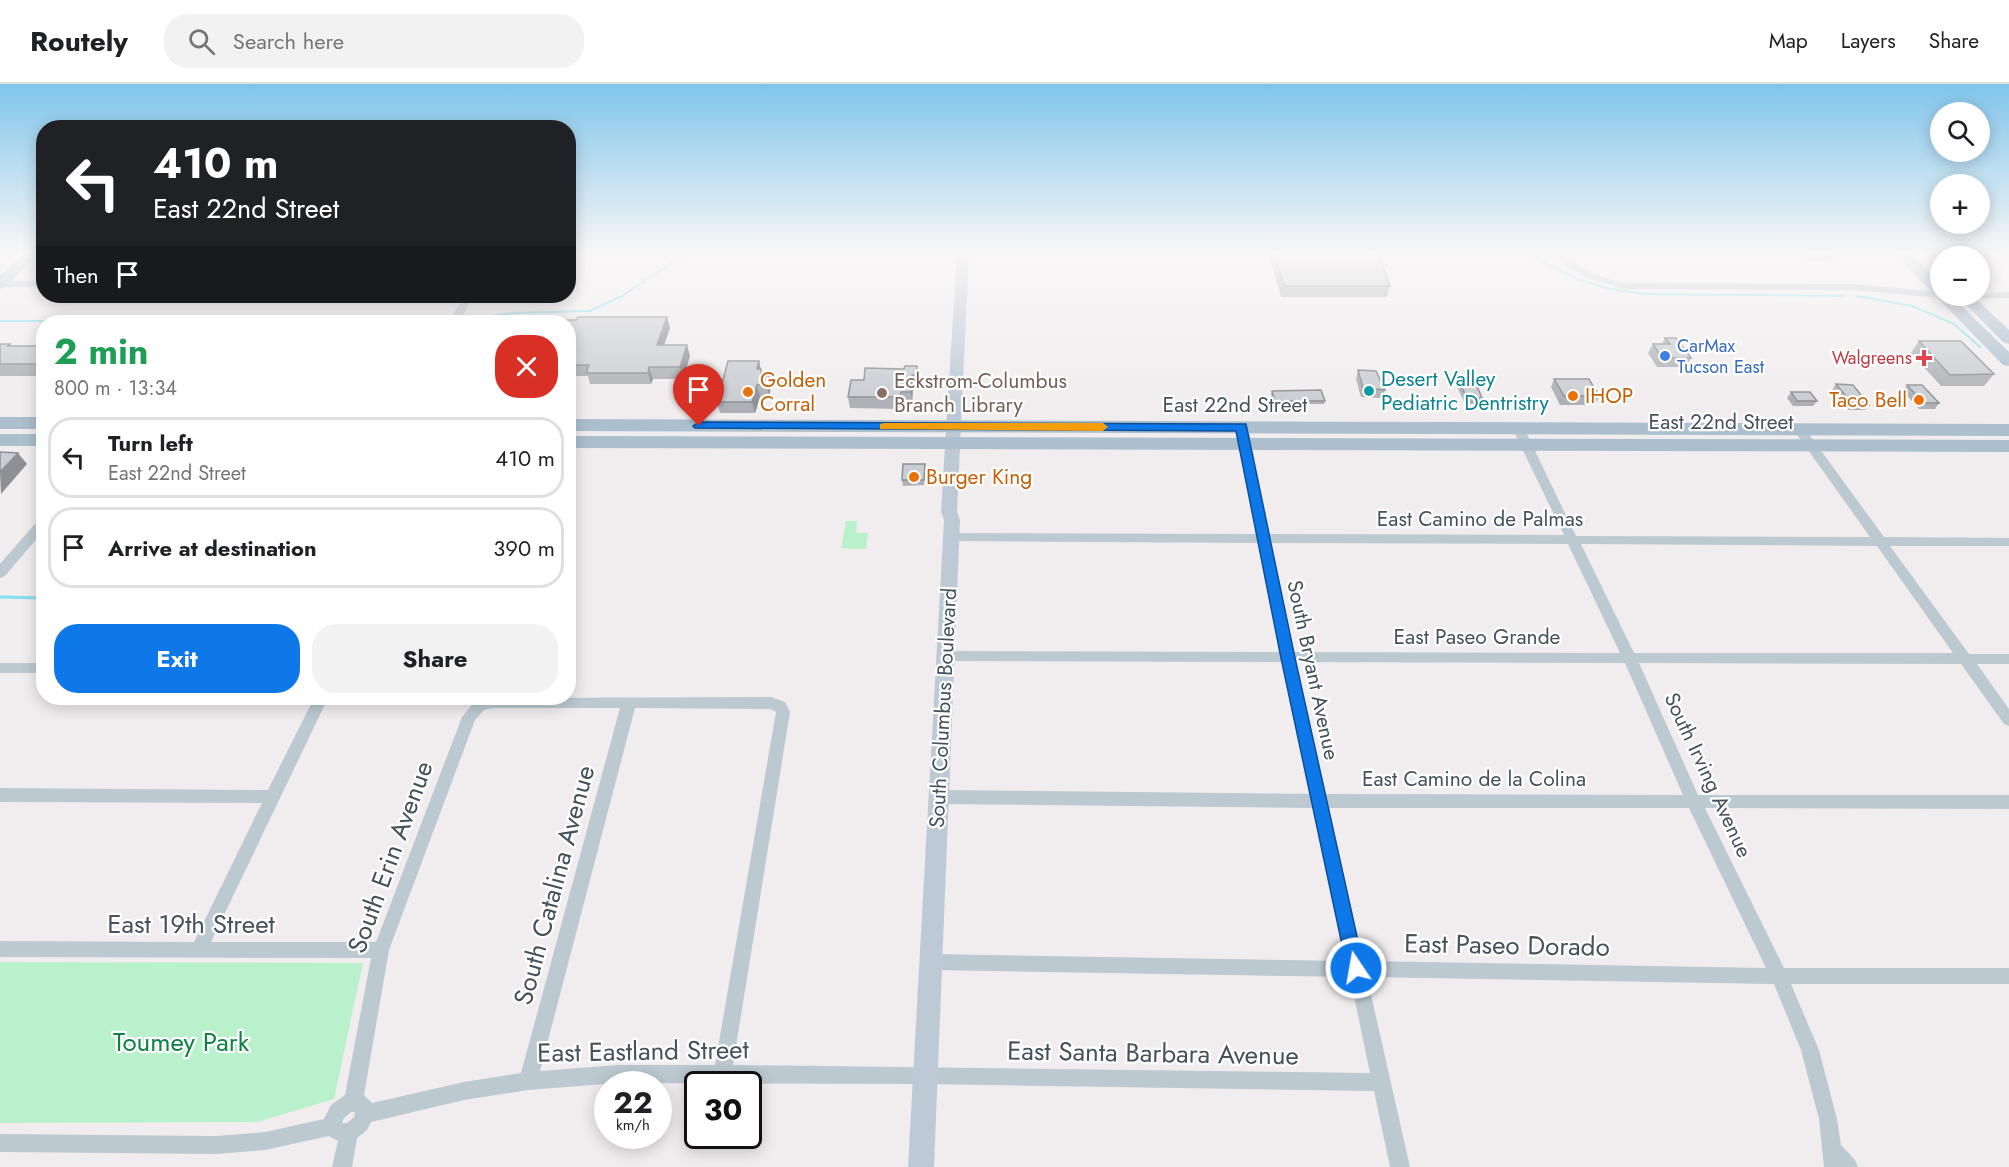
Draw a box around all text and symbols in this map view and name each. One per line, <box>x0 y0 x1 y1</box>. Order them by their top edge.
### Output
search box <box>164 14 584 68</box>
text: Routely <box>30 21 128 62</box>
icon: search <box>185 25 218 58</box>
text: Search here <box>233 25 344 57</box>
text: Map <box>1769 26 1808 56</box>
text: Layers <box>1841 26 1896 56</box>
text: Share <box>1929 26 1979 56</box>
map controls <box>1930 102 1990 306</box>
button: search <box>1930 102 1990 162</box>
text: 410 m <box>153 133 279 194</box>
icon: left <box>54 144 132 222</box>
button: + <box>1930 174 1990 234</box>
text: East 22nd Street <box>153 189 339 228</box>
button: − <box>1930 246 1990 306</box>
icon: arrive <box>111 258 144 291</box>
text: Then <box>54 259 99 291</box>
text: 2 min <box>54 325 149 377</box>
place label: CarMax Tucson East <box>1677 333 1765 380</box>
button: close <box>495 335 558 398</box>
place label: Walgreens <box>1832 345 1912 371</box>
marker: CarMax Tucson East <box>1658 349 1672 363</box>
marker: Walgreens <box>1917 351 1931 365</box>
pin <box>673 364 724 426</box>
place label: Desert Valley Pediatric Dentristry <box>1381 364 1549 418</box>
place label: Golden Corral <box>760 365 826 419</box>
place label: Eckstrom-Columbus Branch Library <box>894 366 1067 420</box>
icon: arrive <box>682 373 715 406</box>
text: 800 m · 13:34 <box>54 374 177 403</box>
place label: IHOP <box>1585 381 1633 411</box>
marker: Desert Valley Pediatric Dentristry <box>1362 384 1376 398</box>
marker: Golden Corral <box>741 385 755 399</box>
place label: Taco Bell <box>1829 385 1907 415</box>
marker: Eckstrom-Columbus Branch Library <box>875 386 889 400</box>
marker: IHOP <box>1566 389 1580 403</box>
street label: East 22nd Street <box>1163 390 1307 420</box>
marker: Taco Bell <box>1912 393 1926 407</box>
street label: East 22nd Street <box>1649 407 1793 437</box>
text: Turn left <box>108 427 193 459</box>
icon: left <box>57 441 90 474</box>
text: 410 m <box>495 442 555 474</box>
text: East 22nd Street <box>108 459 246 488</box>
place label: Burger King <box>926 462 1032 492</box>
marker: Burger King <box>907 470 921 484</box>
street label: East Camino de Palmas <box>1377 504 1583 534</box>
icon: arrive <box>57 531 90 564</box>
text: Arrive at destination <box>108 532 317 564</box>
text: 390 m <box>493 532 555 564</box>
street label: South Bryant Avenue <box>1279 577 1347 763</box>
street label: South Columbus Boulevard <box>922 587 964 829</box>
street label: East Paseo Grande <box>1394 622 1561 652</box>
button: Exit <box>54 624 300 693</box>
button: Share <box>312 624 558 693</box>
street label: South Irving Avenue <box>1657 688 1759 863</box>
street label: South Erin Avenue <box>338 755 442 959</box>
street label: South Catalina Avenue <box>504 761 604 1009</box>
street label: East Camino de la Colina <box>1362 764 1586 794</box>
street label: East 19th Street <box>107 905 276 943</box>
street label: East Paseo Dorado <box>1404 924 1610 966</box>
position arrow <box>1324 936 1388 1000</box>
park label: Toumey Park <box>113 1023 250 1061</box>
street label: East Eastland Street <box>537 1030 750 1072</box>
street label: East Santa Barbara Avenue <box>1007 1031 1299 1075</box>
speed limit sign: 30 <box>684 1071 762 1149</box>
text: 22 <box>613 1081 653 1124</box>
text: km/h <box>616 1114 650 1136</box>

